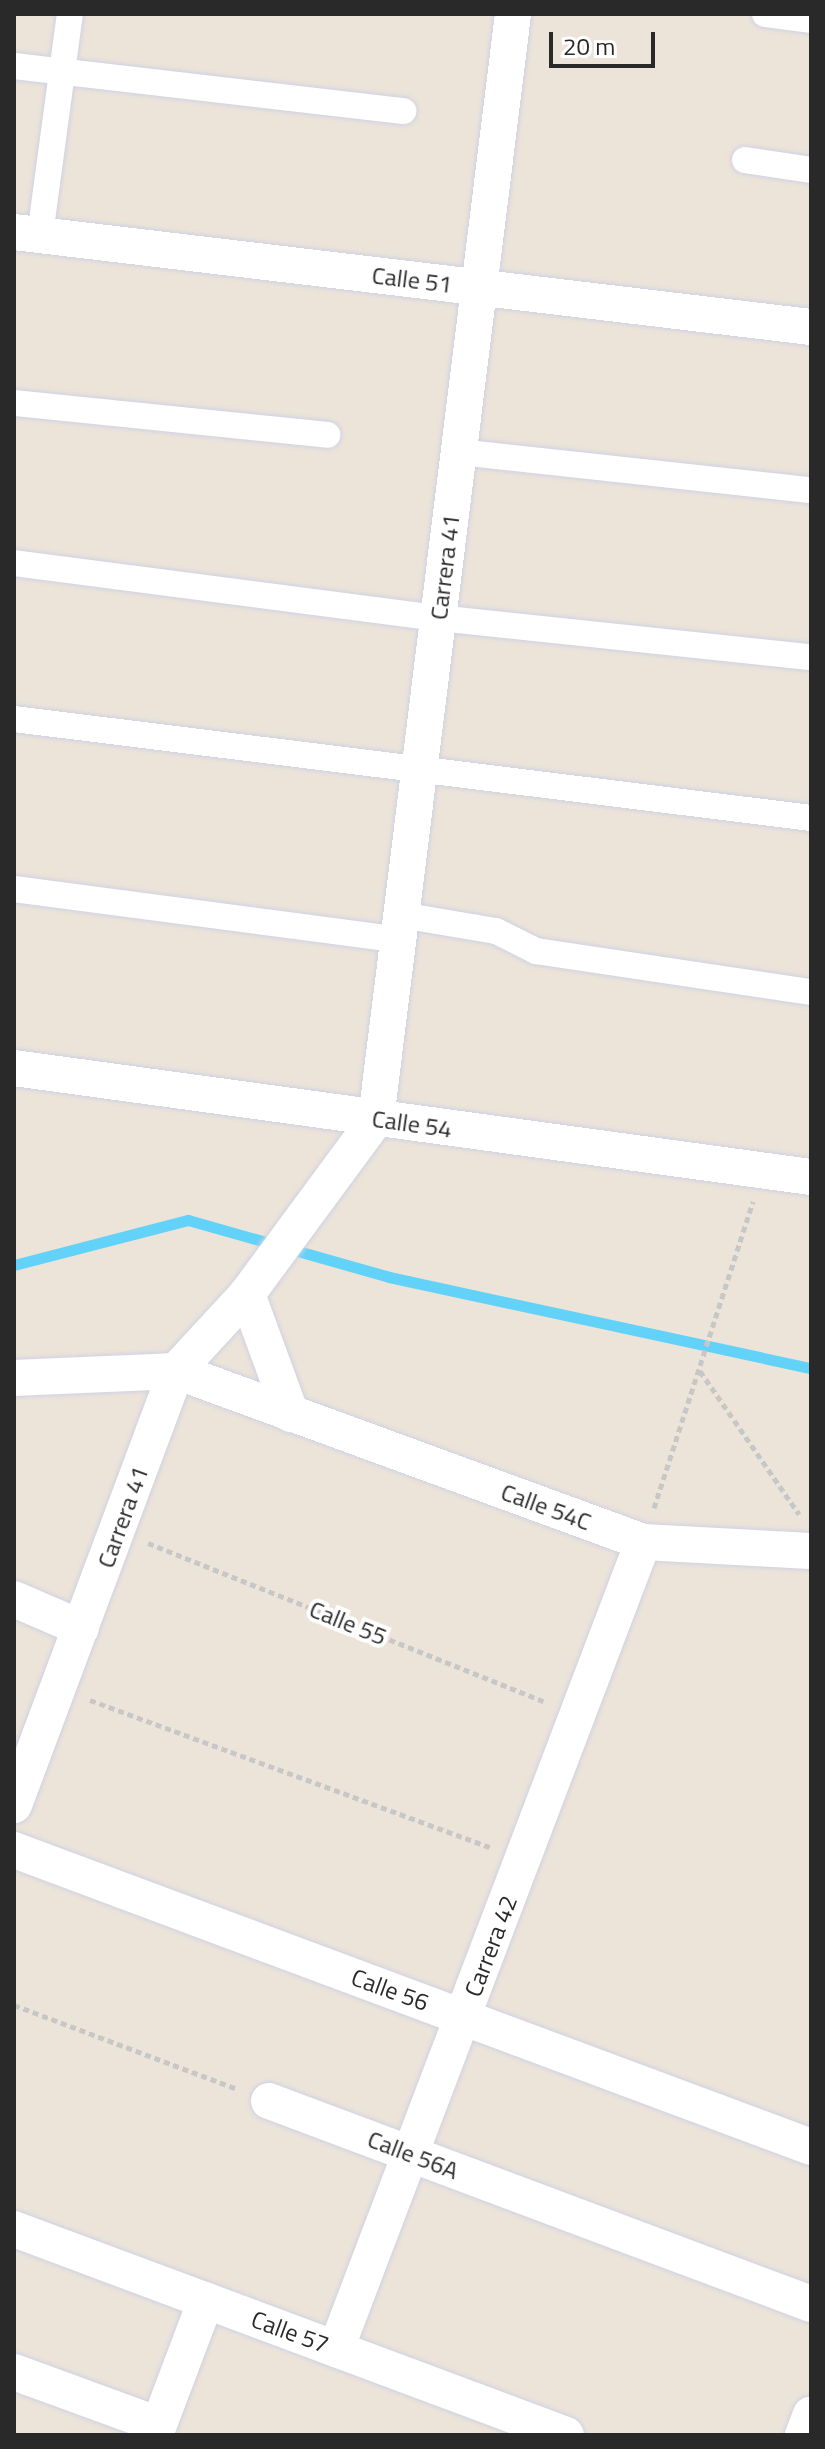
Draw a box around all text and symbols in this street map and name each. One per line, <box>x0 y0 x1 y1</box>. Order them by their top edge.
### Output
scale bar <box>553 16 659 66</box>
text: 20 m <box>563 28 615 64</box>
street label: Calle 51 <box>370 261 454 299</box>
street label: Carrera 41 <box>424 513 466 621</box>
street label: Calle 54 <box>370 1104 454 1144</box>
street label: Carrera 41 <box>91 1462 155 1572</box>
street label: Calle 54C <box>497 1477 595 1537</box>
street label: Calle 55 <box>305 1595 391 1651</box>
street label: Carrera 42 <box>459 1891 523 2001</box>
street label: Calle 56 <box>347 1963 433 2017</box>
street label: Calle 56A <box>364 2125 462 2185</box>
street label: Calle 57 <box>247 2305 333 2359</box>

